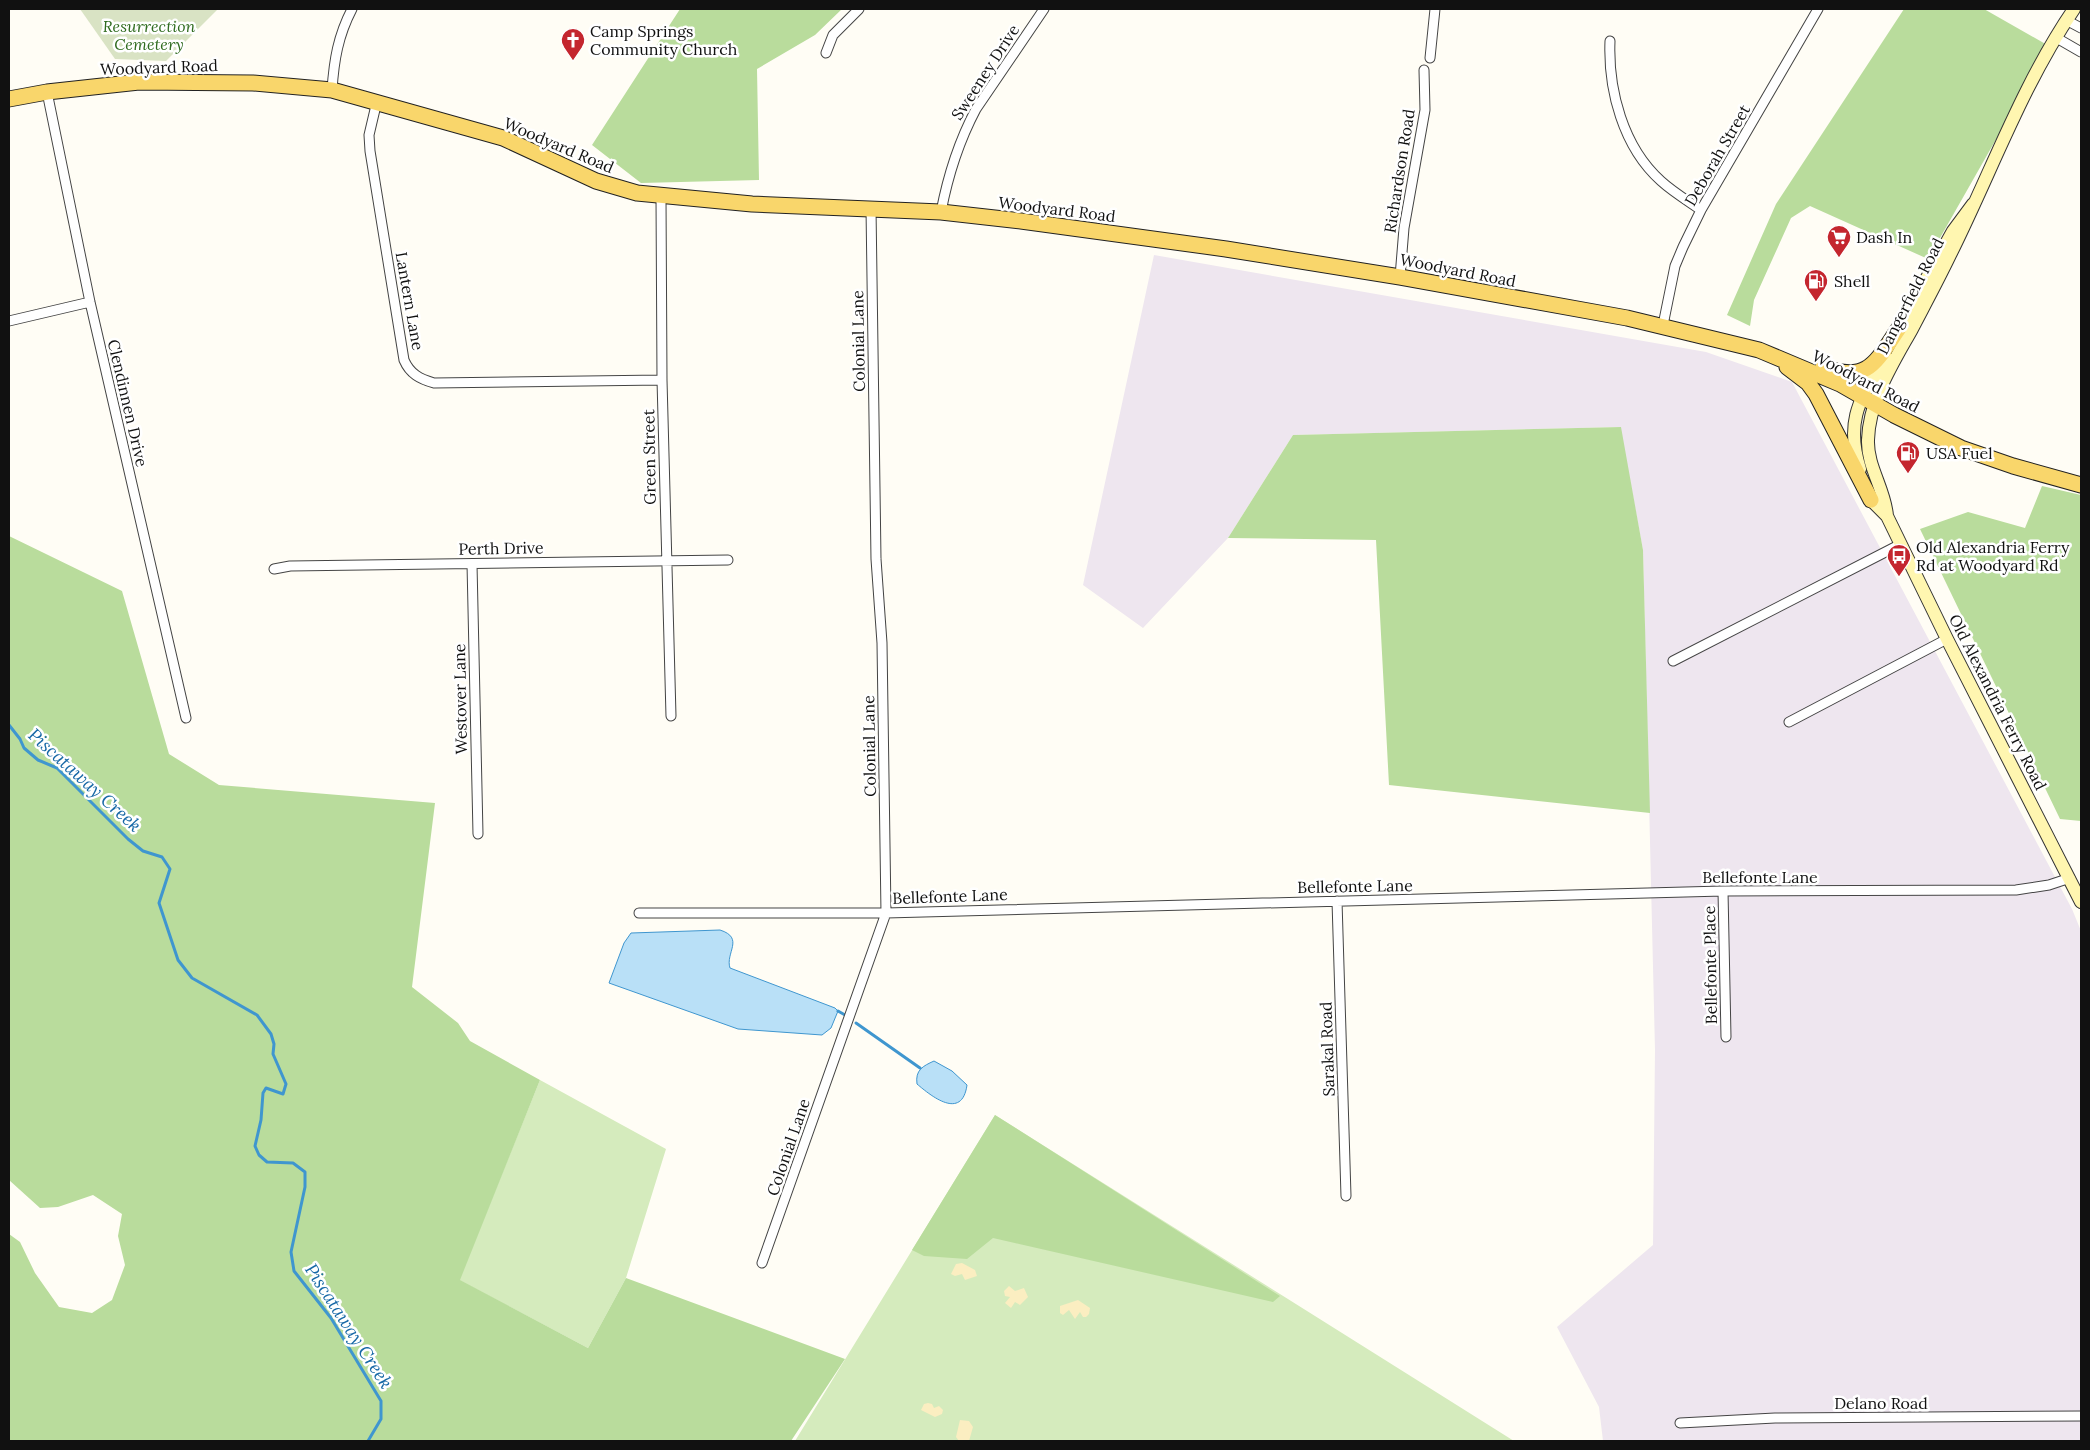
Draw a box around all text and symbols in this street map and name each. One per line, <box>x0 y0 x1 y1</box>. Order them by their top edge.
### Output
park label: Resurrection Cemetery <box>103 16 195 54</box>
street label: Sweeney Drive <box>947 20 1023 124</box>
place label: Camp Springs Community Church <box>590 21 738 59</box>
church icon: Camp Springs Community Church <box>560 27 586 61</box>
street label: Woodyard Road <box>100 55 219 79</box>
street label: Deborah Street <box>1680 100 1754 209</box>
street label: Richardson Road <box>1379 107 1419 234</box>
street label: Woodyard Road <box>501 113 618 177</box>
street label: Woodyard Road <box>997 192 1117 226</box>
supermarket icon: Dash In <box>1826 224 1852 258</box>
place label: Dash In <box>1856 227 1913 247</box>
street label: Dangerfield Road <box>1872 234 1948 358</box>
street label: Woodyard Road <box>1398 249 1518 291</box>
street label: Lantern Lane <box>392 250 429 352</box>
fuel station icon: Shell <box>1803 268 1829 302</box>
place label: Shell <box>1834 271 1870 291</box>
street label: Colonial Lane <box>847 290 869 392</box>
street label: Clendinnen Drive <box>104 337 152 469</box>
street label: Woodyard Road <box>1809 345 1923 417</box>
street label: Green Street <box>638 408 660 505</box>
fuel station icon: USA Fuel <box>1895 440 1921 474</box>
place label: USA Fuel <box>1926 443 1993 463</box>
street label: Perth Drive <box>458 537 544 559</box>
place label: Old Alexandria Ferry Rd at Woodyard Rd <box>1916 537 2070 575</box>
bus stop icon: Old Alexandria Ferry Rd at Woodyard Rd <box>1886 543 1912 577</box>
street label: Old Alexandria Ferry Road <box>1945 611 2051 794</box>
street label: Westover Lane <box>449 643 471 755</box>
street label: Colonial Lane <box>858 695 880 797</box>
water label: Piscataway Creek <box>24 723 146 837</box>
street label: Bellefonte Lane <box>1702 867 1818 887</box>
street label: Bellefonte Lane <box>1297 875 1413 897</box>
street label: Bellefonte Lane <box>892 884 1008 908</box>
street label: Bellefonte Place <box>1699 905 1721 1024</box>
street label: Sarakal Road <box>1315 1001 1339 1097</box>
street label: Colonial Lane <box>762 1095 814 1198</box>
water label: Piscataway Creek <box>300 1259 398 1393</box>
street label: Delano Road <box>1834 1393 1928 1413</box>

